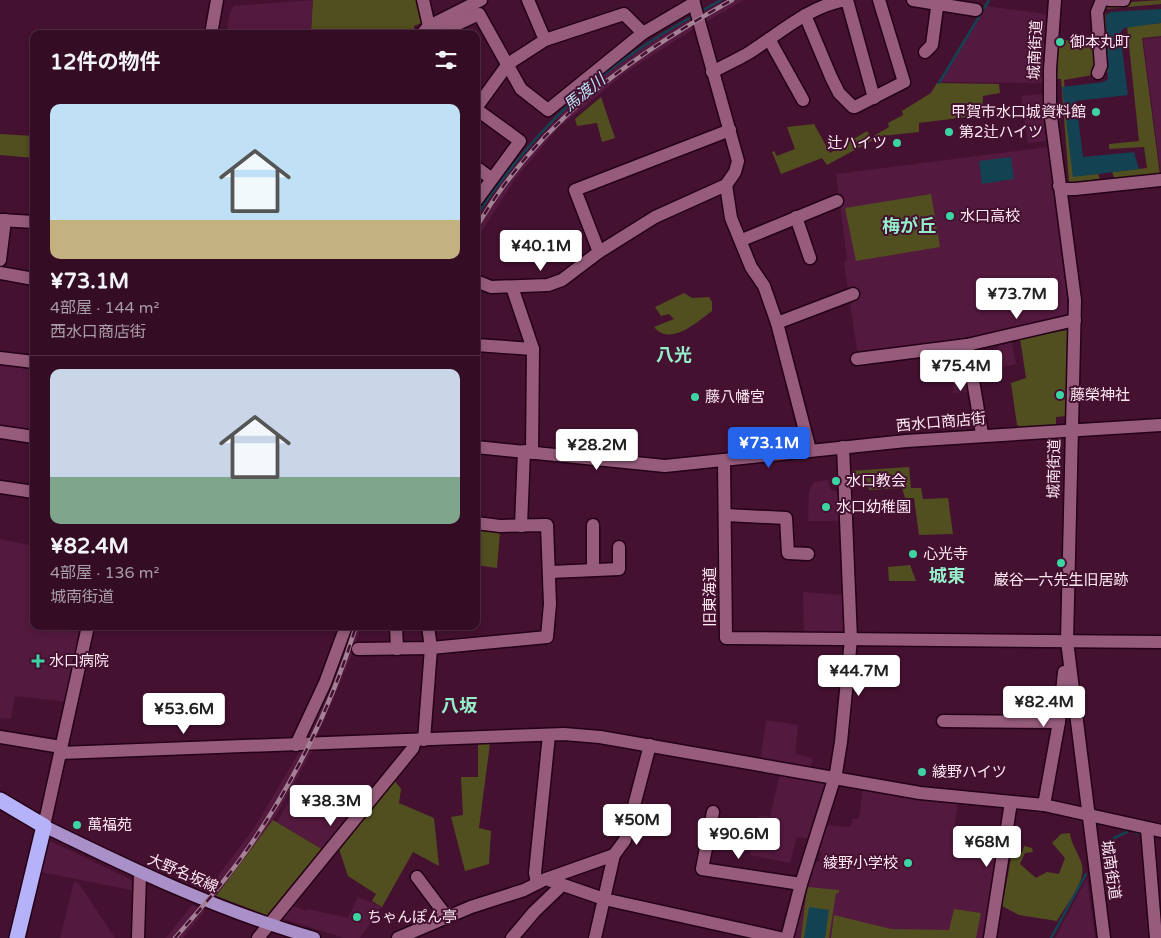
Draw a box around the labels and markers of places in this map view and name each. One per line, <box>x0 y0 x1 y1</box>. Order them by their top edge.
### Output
place label: 御本丸町 <box>1070 33 1130 51</box>
marker: 御本丸町 <box>1054 36 1066 48</box>
place label: 甲賀市水口城資料館 <box>951 103 1086 121</box>
marker: 甲賀市水口城資料館 <box>1090 106 1102 118</box>
place label: 第2辻ハイツ <box>959 123 1043 141</box>
marker: 第2辻ハイツ <box>943 126 955 138</box>
place label: 辻ハイツ <box>827 134 887 152</box>
marker: 辻ハイツ <box>891 137 903 149</box>
place label: 水口高校 <box>960 207 1020 225</box>
marker: 水口高校 <box>944 210 956 222</box>
pin: ¥40.1M <box>500 230 582 272</box>
pin: ¥73.7M <box>976 278 1058 320</box>
pin: ¥75.4M <box>920 350 1002 392</box>
place label: 藤榮神社 <box>1070 386 1130 404</box>
place label: 藤八幡宮 <box>705 388 765 406</box>
marker: 藤榮神社 <box>1054 389 1066 401</box>
marker: 藤八幡宮 <box>689 391 701 403</box>
pin: ¥73.1M <box>728 426 810 469</box>
pin: ¥28.2M <box>556 428 638 471</box>
place label: 水口教会 <box>846 472 906 490</box>
marker: 水口教会 <box>830 475 842 487</box>
place label: 水口幼稚園 <box>836 498 911 516</box>
marker: 水口幼稚園 <box>820 501 832 513</box>
place label: 心光寺 <box>923 545 968 563</box>
marker: 心光寺 <box>907 548 919 560</box>
marker: 巌谷一六先生旧居跡 <box>1055 557 1067 569</box>
place label: 巌谷一六先生旧居跡 <box>993 571 1129 589</box>
place label: 水口病院 <box>49 652 109 670</box>
marker: 水口病院 <box>31 654 45 668</box>
pin: ¥44.7M <box>818 654 900 697</box>
pin: ¥82.4M <box>1003 686 1085 728</box>
pin: ¥53.6M <box>143 692 225 735</box>
place label: 綾野ハイツ <box>932 763 1007 781</box>
marker: 綾野ハイツ <box>916 766 928 778</box>
pin: ¥38.3M <box>290 784 372 827</box>
pin: ¥50M <box>607 804 667 846</box>
place label: 萬福苑 <box>87 816 132 834</box>
pin: ¥90.6M <box>698 818 780 860</box>
marker: 萬福苑 <box>71 819 83 831</box>
pin: ¥68M <box>957 826 1017 868</box>
place label: 綾野小学校 <box>823 854 898 872</box>
marker: 綾野小学校 <box>902 857 914 869</box>
place label: ちゃんぽん亭 <box>367 908 457 926</box>
marker: ちゃんぽん亭 <box>351 911 363 923</box>

